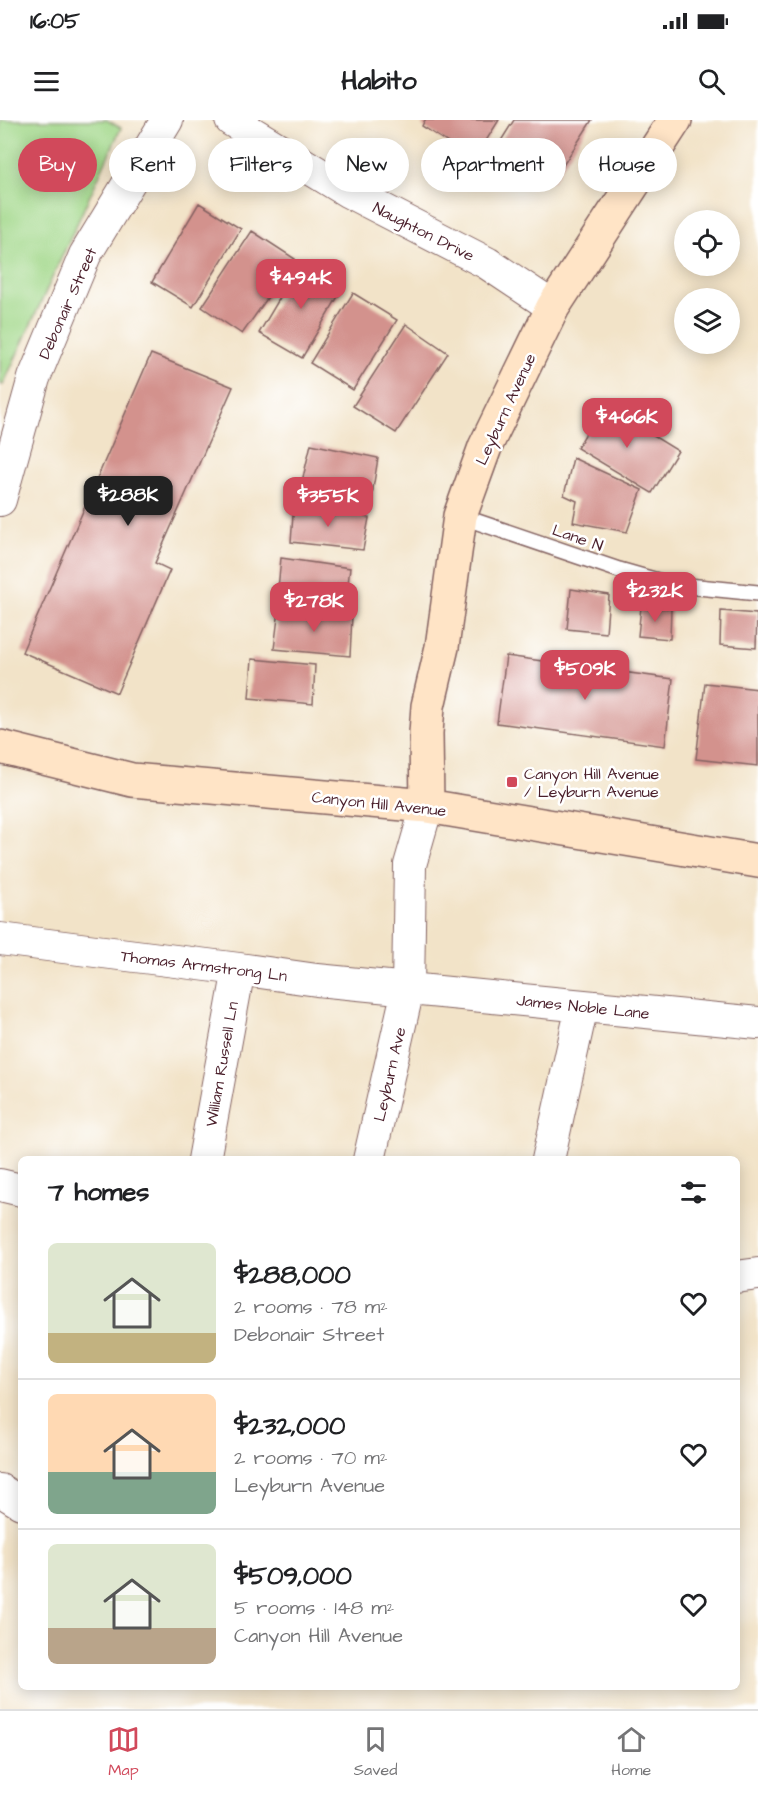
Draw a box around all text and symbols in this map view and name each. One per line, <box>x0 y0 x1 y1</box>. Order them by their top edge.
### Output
text: 16:05 <box>30 6 80 37</box>
text: Habito <box>341 62 417 100</box>
icon: menu <box>30 65 63 98</box>
icon: search <box>695 65 728 98</box>
chip: Buy <box>18 138 97 192</box>
chip: Rent <box>109 138 196 192</box>
chip: Filters <box>208 138 313 192</box>
chip: New <box>325 138 409 192</box>
chip: Apartment <box>421 138 566 192</box>
chip: House <box>578 138 677 192</box>
street label: Naughton Drive <box>369 197 478 268</box>
map controls <box>674 210 740 354</box>
button: locate <box>674 210 740 276</box>
street label: Debonair Street <box>33 244 103 363</box>
pin: $494K <box>259 259 343 310</box>
text: $494K <box>270 264 332 292</box>
button: layers <box>674 288 740 354</box>
street label: Leyburn Avenue <box>470 350 542 469</box>
pin: $466K <box>585 398 669 449</box>
text: $466K <box>596 403 658 431</box>
pin: $288K <box>86 476 170 527</box>
pin: $355K <box>286 477 370 528</box>
text: $288K <box>98 481 158 509</box>
text: $355K <box>297 482 359 510</box>
street label: Lane N <box>549 519 606 557</box>
pin: $232K <box>613 572 697 623</box>
text: $232K <box>627 577 683 605</box>
pin: $278K <box>272 582 356 633</box>
text: $278K <box>284 587 344 615</box>
pin: $509K <box>543 650 627 701</box>
text: $509K <box>554 655 616 683</box>
place label: Canyon Hill Avenue / Leyburn Avenue <box>524 763 660 804</box>
marker: Canyon Hill Avenue / Leyburn Avenue <box>505 775 519 789</box>
street label: Canyon Hill Avenue <box>310 786 448 823</box>
street label: Thomas Armstrong Ln <box>119 945 288 988</box>
street label: James Noble Lane <box>515 989 651 1025</box>
street label: William Russell Ln <box>200 1000 244 1128</box>
street label: Leyburn Ave <box>368 1025 413 1124</box>
text: 7 homes <box>48 1174 149 1210</box>
icon: filters <box>677 1176 710 1209</box>
text: $288,000 <box>234 1257 351 1293</box>
icon: home <box>96 1267 168 1339</box>
icon: heart <box>677 1287 710 1320</box>
text: 2 rooms · 78 m² <box>234 1293 388 1321</box>
text: Debonair Street <box>234 1321 384 1349</box>
text: $232,000 <box>234 1408 345 1444</box>
icon: home <box>96 1418 168 1490</box>
icon: heart <box>677 1438 710 1471</box>
text: 2 rooms · 70 m² <box>234 1444 387 1472</box>
text: Leyburn Avenue <box>234 1472 385 1500</box>
text: $509,000 <box>234 1558 352 1594</box>
icon: home <box>96 1568 168 1640</box>
icon: heart <box>677 1588 710 1621</box>
text: 5 rooms · 148 m² <box>234 1594 394 1622</box>
text: Canyon Hill Avenue <box>234 1622 403 1650</box>
tab: Map <box>107 1723 140 1781</box>
tab: Saved <box>354 1723 397 1781</box>
tab: Home <box>611 1723 651 1781</box>

